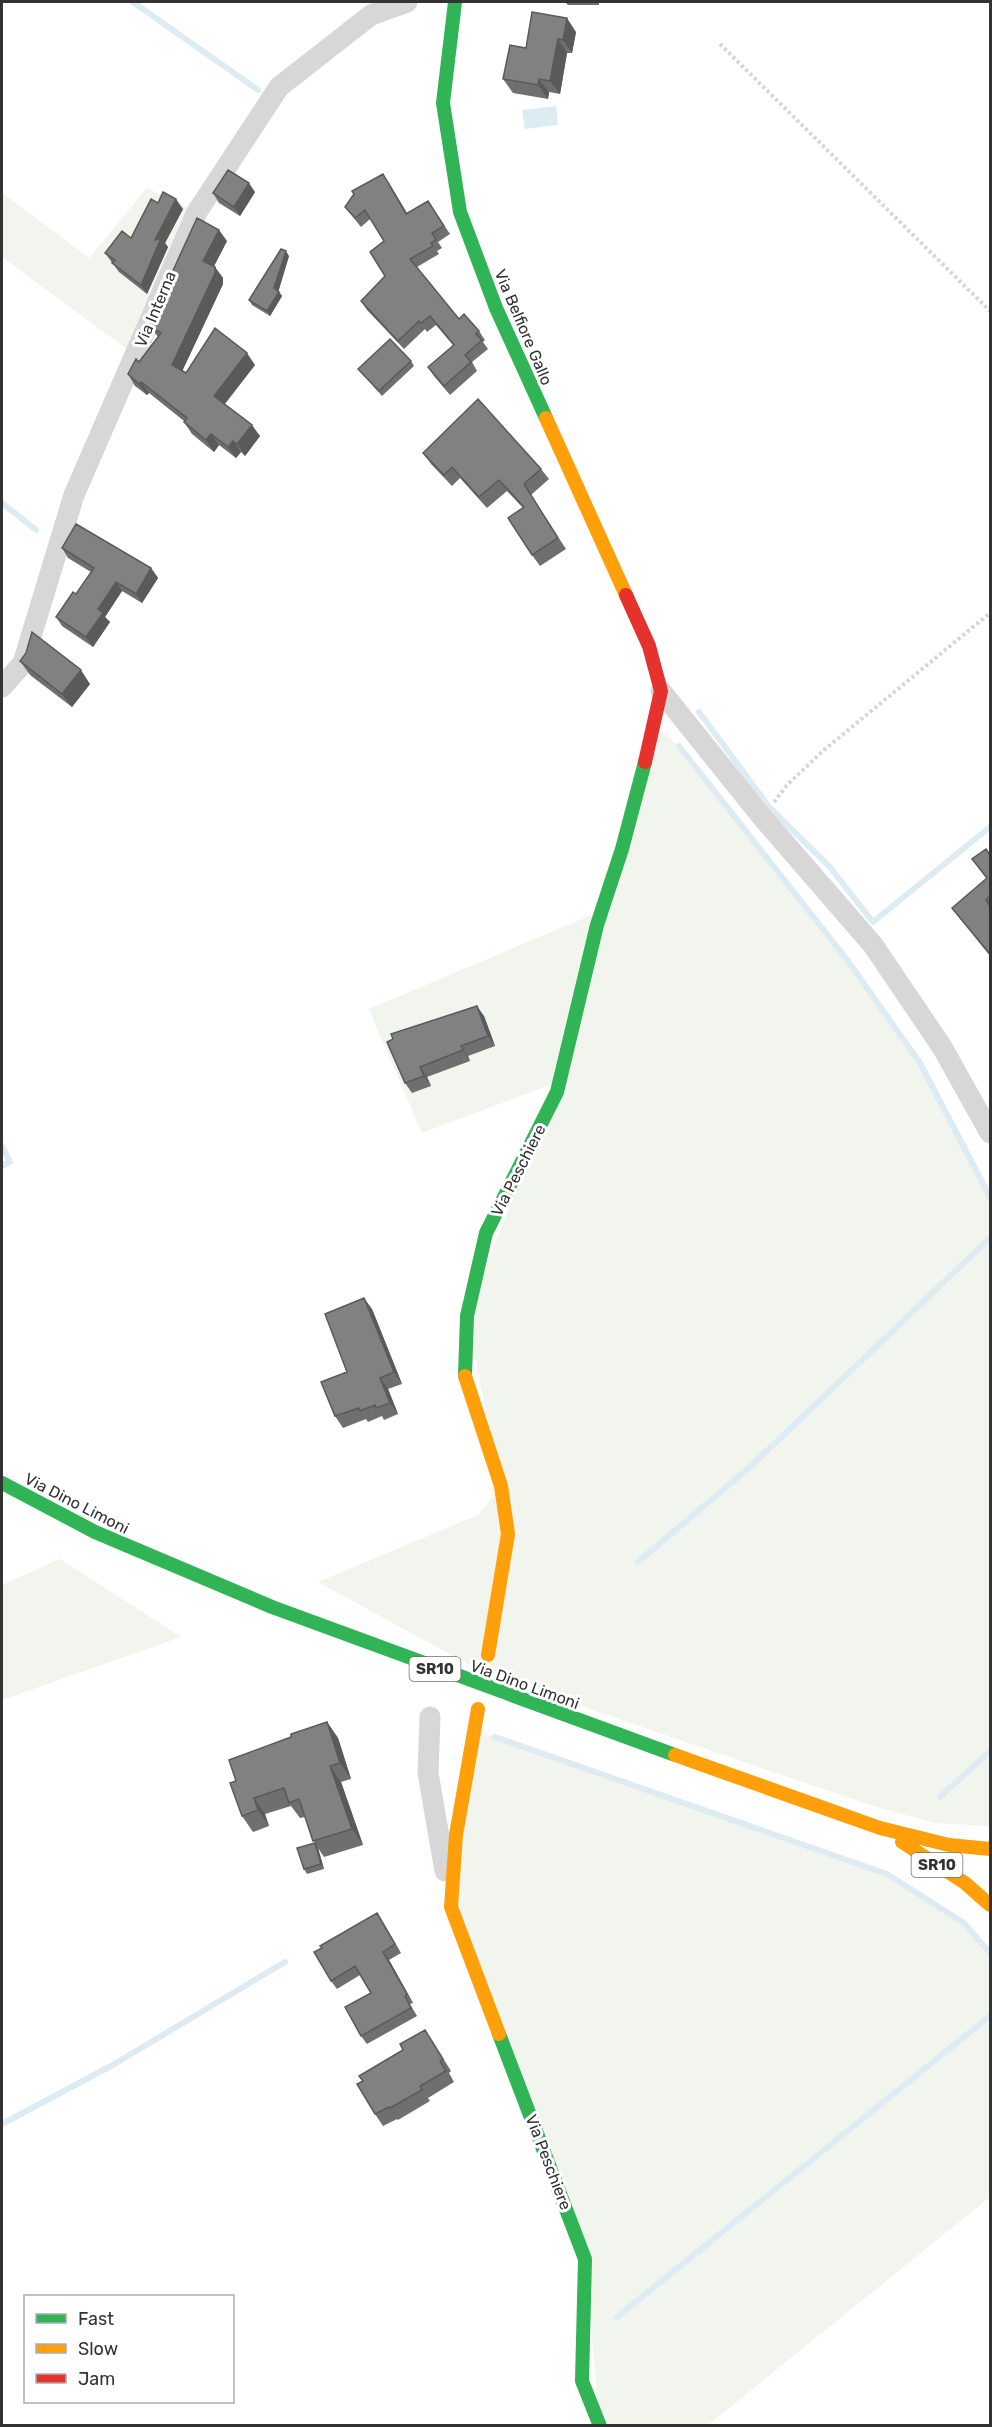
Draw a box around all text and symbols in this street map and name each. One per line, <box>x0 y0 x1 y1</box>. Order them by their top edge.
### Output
street label: Via Belfiore Gallo <box>491 266 557 388</box>
street label: Via Interna <box>131 268 180 350</box>
street label: Via Peschiere <box>487 1121 550 1219</box>
street label: Via Dino Limoni <box>21 1469 132 1538</box>
street label: Via Dino Limoni <box>468 1656 582 1713</box>
road number: SR10 <box>410 1657 460 1681</box>
road number: SR10 <box>912 1853 962 1877</box>
street label: Via Peschiere <box>522 2112 575 2213</box>
legend <box>24 2295 234 2403</box>
text: Fast <box>78 2308 114 2330</box>
text: Slow <box>78 2338 118 2360</box>
text: Jam <box>78 2368 115 2390</box>

